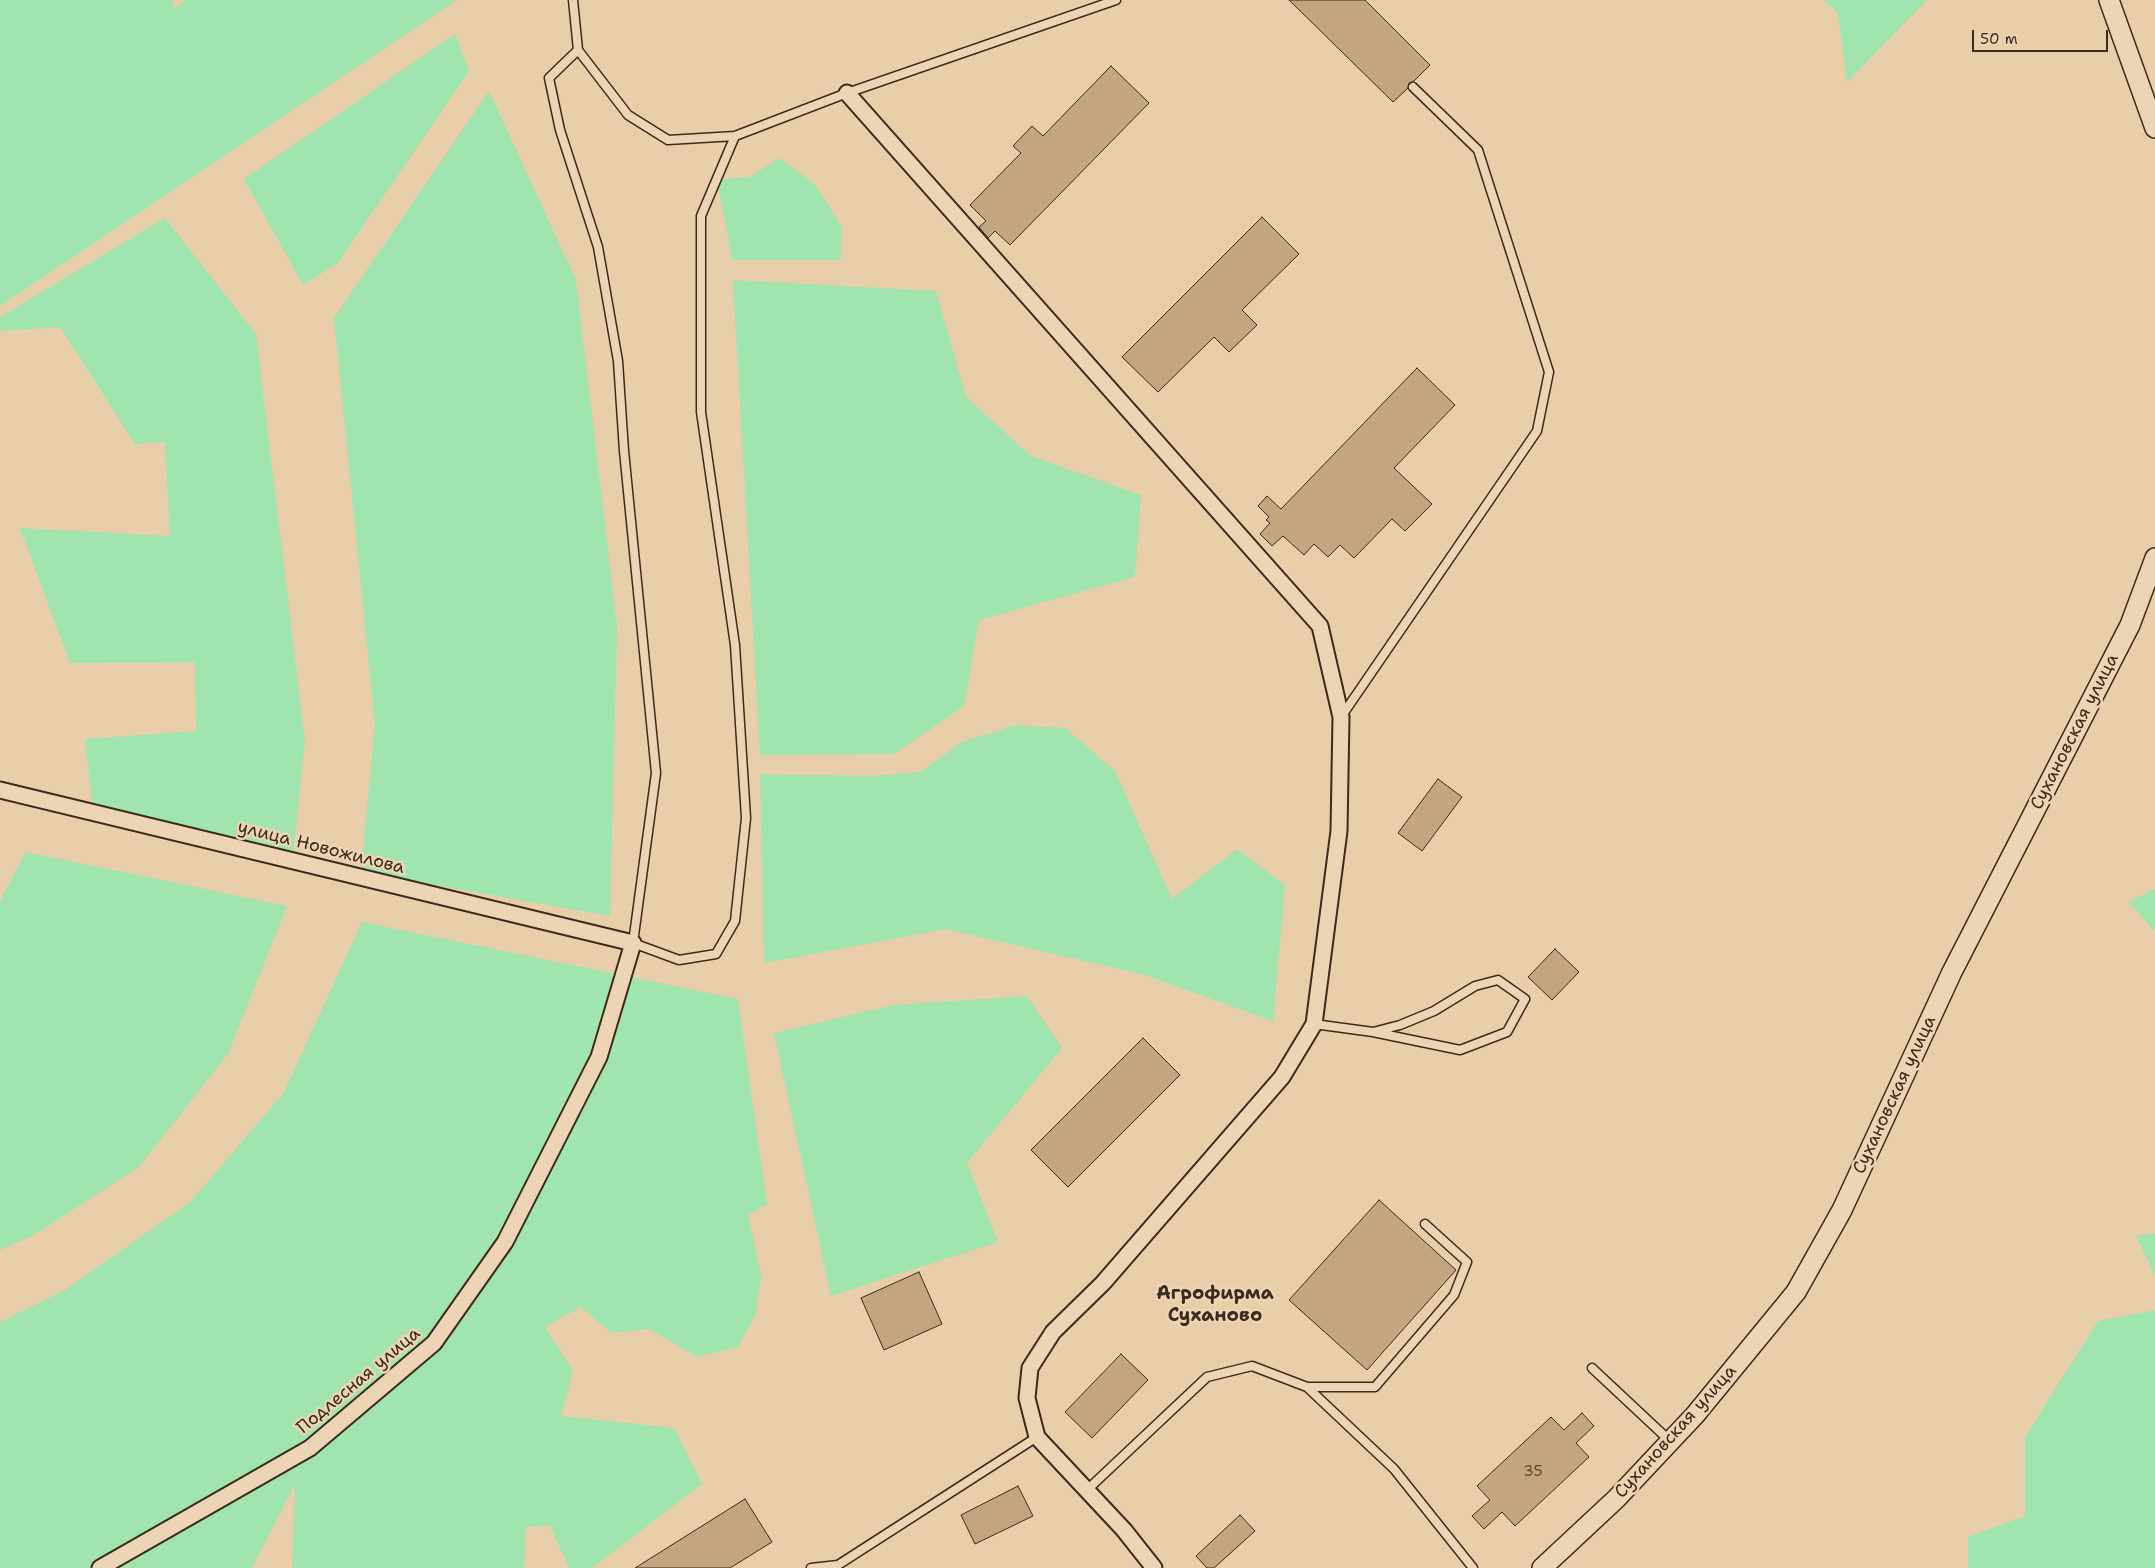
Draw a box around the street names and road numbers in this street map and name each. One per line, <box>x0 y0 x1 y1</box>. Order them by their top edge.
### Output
street label: Сухановская улица <box>2026 650 2124 814</box>
street label: улица Новожилова <box>235 817 407 879</box>
street label: Сухановская улица <box>1849 1012 1941 1178</box>
street label: Подлесная улица <box>293 1323 425 1439</box>
street label: Сухановская улица <box>1610 1361 1742 1503</box>

